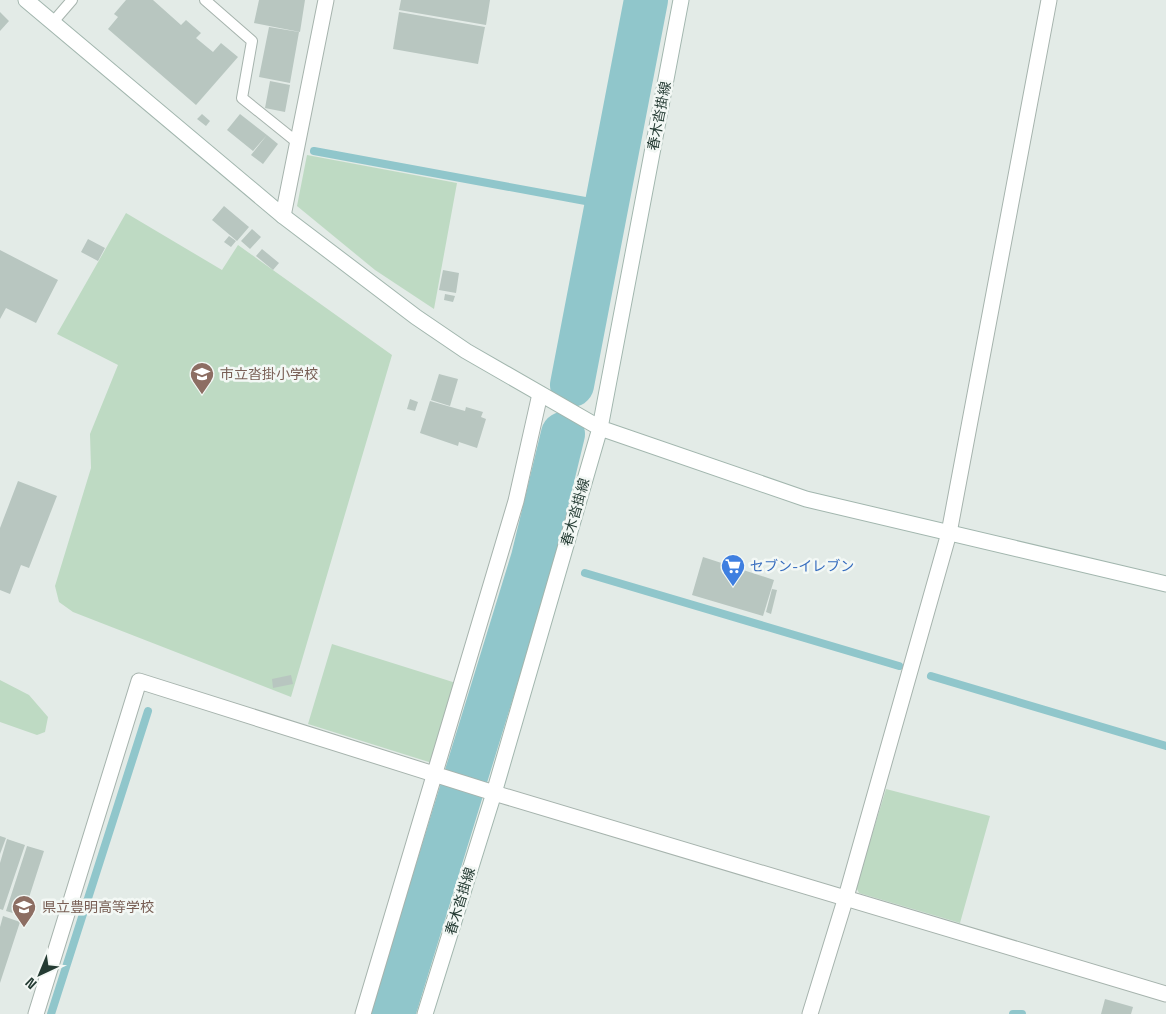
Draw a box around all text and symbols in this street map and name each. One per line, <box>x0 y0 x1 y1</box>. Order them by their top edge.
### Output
street label: 春木沓掛線 <box>643 80 675 152</box>
school or university icon: 市立沓掛小学校 <box>189 361 215 395</box>
place label: 市立沓掛小学校 <box>220 365 318 383</box>
street label: 春木沓掛線 <box>557 476 593 548</box>
supermarket icon: セブン-イレブン <box>720 553 746 587</box>
place label: セブン-イレブン <box>750 557 854 575</box>
street label: 春木沓掛線 <box>441 865 479 937</box>
school or university icon: 県立豊明高等学校 <box>11 894 37 928</box>
place label: 県立豊明高等学校 <box>42 898 154 916</box>
north arrow <box>15 949 65 999</box>
text: N <box>21 974 41 993</box>

